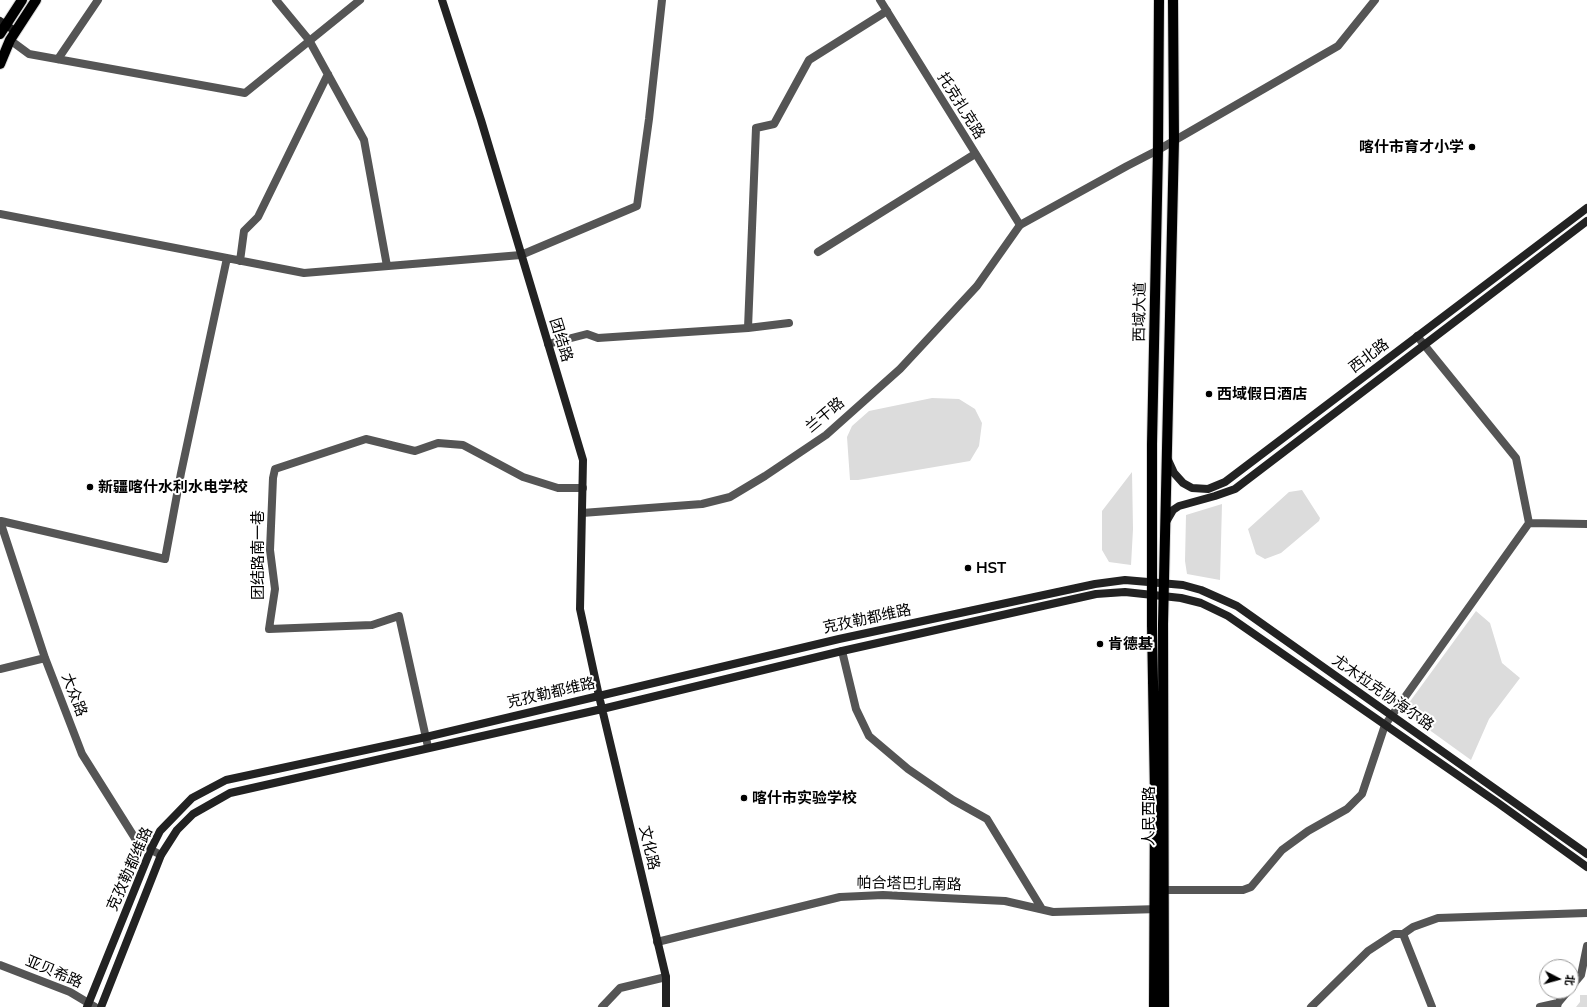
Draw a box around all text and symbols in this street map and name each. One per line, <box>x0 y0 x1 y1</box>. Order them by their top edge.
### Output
street label: 托克扎克路 <box>933 69 989 143</box>
place label: 喀什市育才小学 <box>1359 138 1464 156</box>
marker: 喀什市育才小学 <box>1467 142 1477 152</box>
street label: 西域大道 <box>1130 282 1150 342</box>
street label: 团结路 <box>546 316 576 364</box>
street label: 西北路 <box>1346 335 1392 377</box>
place label: 西域假日酒店 <box>1217 385 1307 403</box>
marker: 西域假日酒店 <box>1204 389 1214 399</box>
street label: 兰干路 <box>802 394 848 436</box>
place label: 新疆喀什水利水电学校 <box>98 478 248 496</box>
marker: 新疆喀什水利水电学校 <box>85 482 95 492</box>
street label: 团结路南一巷 <box>249 510 267 600</box>
place label: HST <box>976 559 1006 577</box>
marker: HST <box>963 563 973 573</box>
street label: 克孜勒都维路 <box>821 601 913 637</box>
place label: 肯德基 <box>1108 635 1153 653</box>
marker: 肯德基 <box>1095 639 1105 649</box>
street label: 尤木拉克协海尔路 <box>1329 651 1437 735</box>
street label: 大众路 <box>58 671 90 719</box>
street label: 克孜勒都维路 <box>505 674 597 712</box>
street label: 人民西路 <box>1140 786 1158 846</box>
place label: 喀什市实验学校 <box>752 789 857 807</box>
marker: 喀什市实验学校 <box>739 793 749 803</box>
street label: 克孜勒都维路 <box>103 824 157 914</box>
street label: 文化路 <box>635 824 663 872</box>
street label: 帕合塔巴扎南路 <box>856 874 962 894</box>
street label: 亚贝希路 <box>23 952 85 992</box>
north arrow <box>1539 959 1579 999</box>
text: 北 <box>1562 974 1577 986</box>

